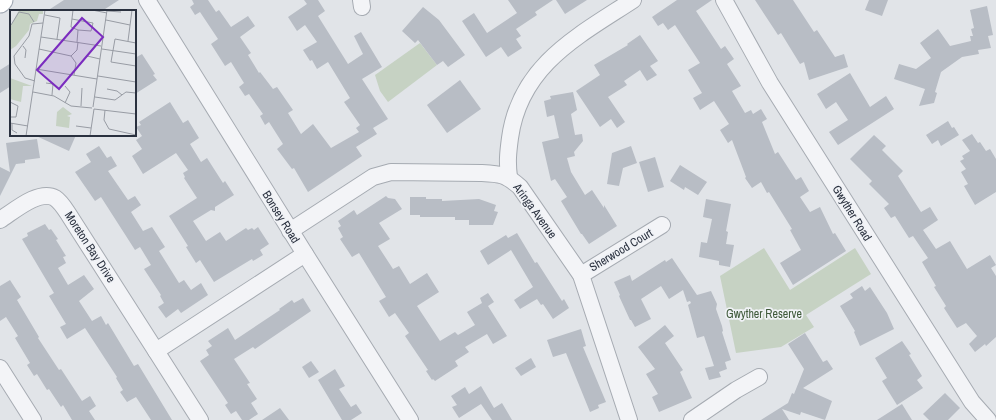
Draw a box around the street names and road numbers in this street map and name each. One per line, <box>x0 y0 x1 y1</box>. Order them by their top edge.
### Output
street label: Aringa Avenue <box>509 179 560 242</box>
street label: Gwyther Road <box>829 182 875 244</box>
street label: Bonsey Road <box>259 188 303 246</box>
street label: Moreton Bay Drive <box>61 208 119 286</box>
street label: Sherwood Court <box>586 225 656 275</box>

